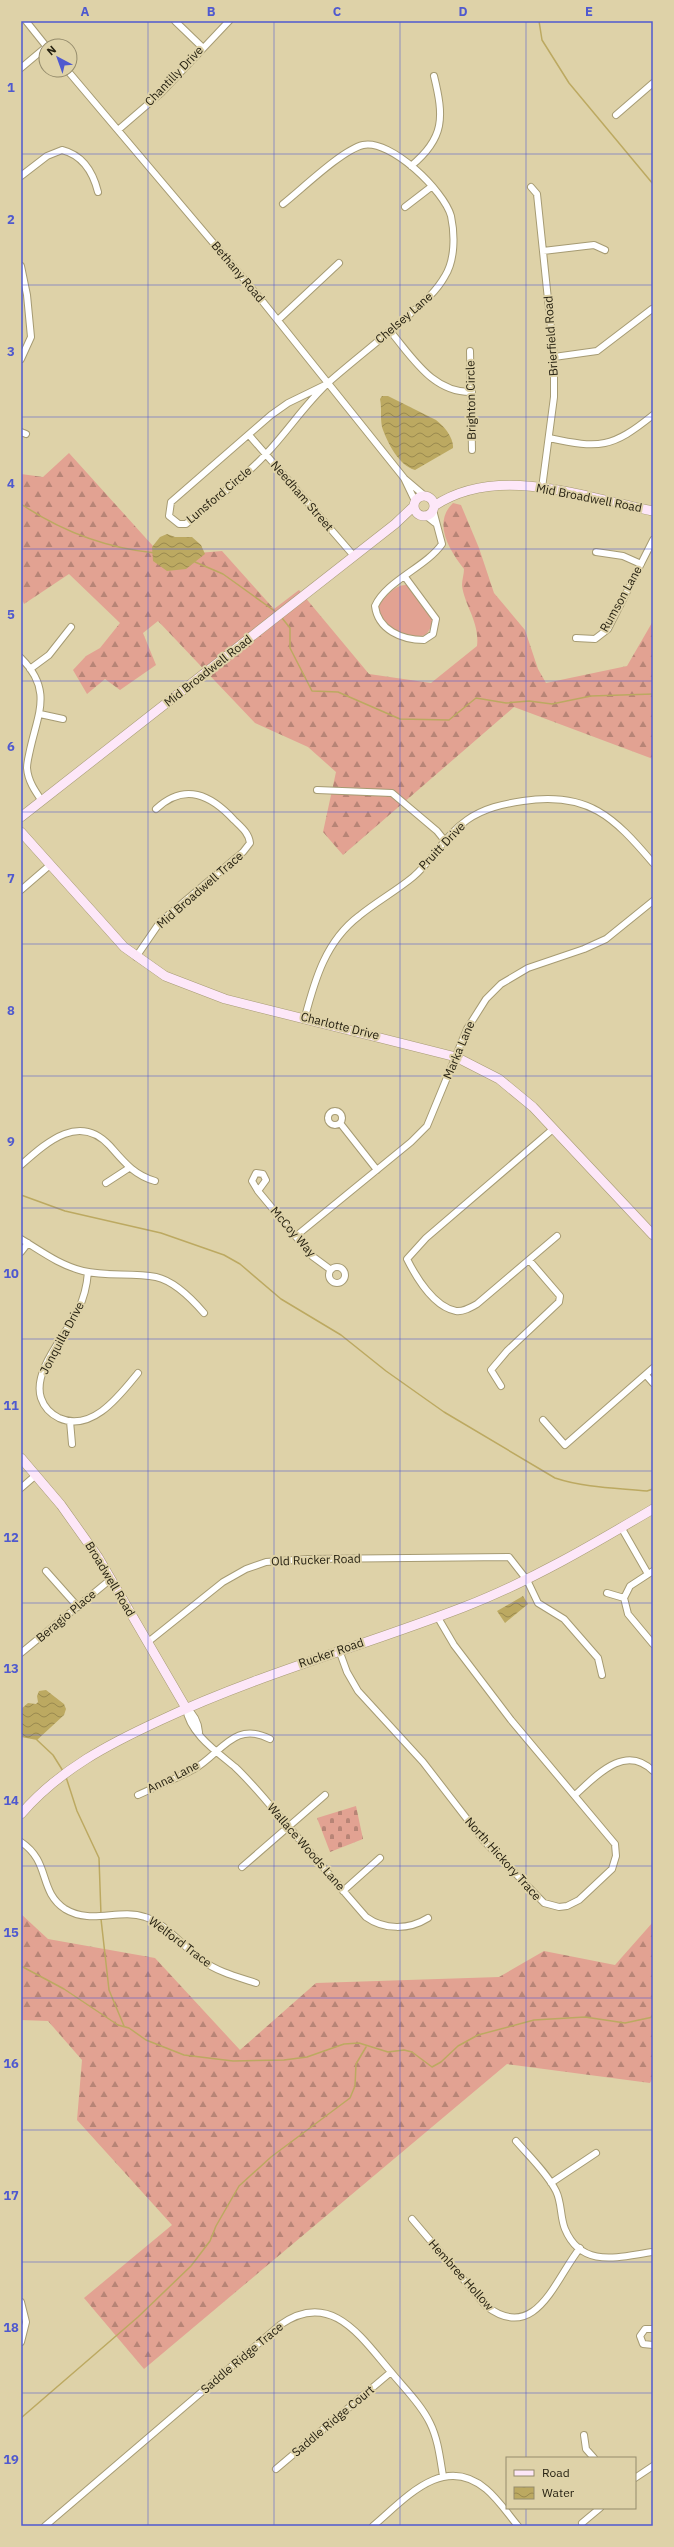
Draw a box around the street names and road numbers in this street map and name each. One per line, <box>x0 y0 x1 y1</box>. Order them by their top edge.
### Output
street label: Chantilly Drive <box>141 42 206 109</box>
street label: Bethany Road <box>209 238 268 305</box>
street label: Chelsey Lane <box>372 288 436 347</box>
street label: Brierfield Road <box>540 295 561 377</box>
street label: Brighton Circle <box>462 360 479 440</box>
street label: Needham Street <box>268 458 337 534</box>
street label: Lunsford Circle <box>183 463 255 526</box>
street label: Mid Broadwell Road <box>535 480 643 515</box>
street label: Rumson Lane <box>596 563 645 634</box>
street label: Mid Broadwell Road <box>161 632 255 710</box>
street label: Pruitt Drive <box>415 818 468 873</box>
street label: Mid Broadwell Trace <box>153 848 246 931</box>
street label: Charlotte Drive <box>299 1008 381 1043</box>
street label: Marka Lane <box>440 1018 478 1081</box>
street label: McCoy Way <box>268 1203 319 1260</box>
street label: Jonquilla Drive <box>36 1299 87 1377</box>
street label: Broadwell Road <box>82 1538 139 1619</box>
street label: Old Rucker Road <box>271 1550 361 1569</box>
street label: Beragio Place <box>33 1586 99 1645</box>
street label: Rucker Road <box>296 1634 365 1671</box>
street label: Anna Lane <box>144 1757 202 1796</box>
street label: Wallace Woods Lane <box>264 1800 349 1894</box>
street label: North Hickory Trace <box>462 1814 545 1904</box>
street label: Welford Trace <box>146 1913 215 1970</box>
street label: Hembree Hollow <box>426 2236 497 2313</box>
street label: Saddle Ridge Trace <box>197 2319 286 2396</box>
street label: Saddle Ridge Court <box>288 2382 377 2459</box>

